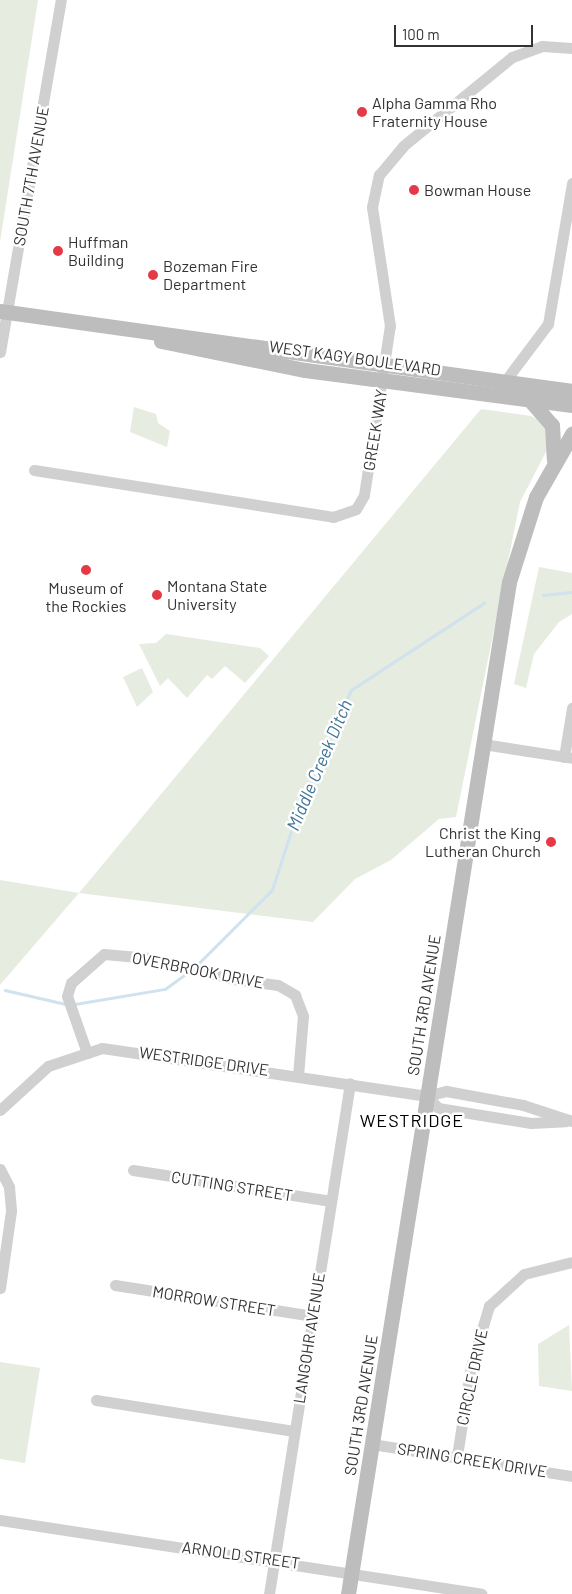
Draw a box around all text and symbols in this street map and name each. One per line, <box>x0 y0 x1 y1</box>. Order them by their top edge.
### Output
scale bar <box>397 15 536 47</box>
text: 100 m <box>402 25 440 43</box>
place label: Alpha Gamma Rho Fraternity House <box>372 93 497 131</box>
street label: SOUTH 7TH AVENUE <box>9 105 53 247</box>
marker: Alpha Gamma Rho Fraternity House <box>356 106 368 118</box>
place label: Bowman House <box>424 180 531 200</box>
marker: Bowman House <box>408 184 420 196</box>
place label: Huffman Building <box>68 232 128 270</box>
marker: Huffman Building <box>52 245 64 257</box>
place label: Bozeman Fire Department <box>163 256 258 294</box>
marker: Bozeman Fire Department <box>147 269 159 281</box>
street label: WEST KAGY BOULEVARD <box>268 336 442 380</box>
street label: GREEK WAY <box>359 388 391 472</box>
marker: Museum of the Rockies <box>80 564 92 576</box>
place label: Montana State University <box>167 576 267 614</box>
place label: Museum of the Rockies <box>45 578 127 616</box>
marker: Montana State University <box>151 589 163 601</box>
water label: Middle Creek Ditch <box>282 696 356 834</box>
place label: Christ the King Lutheran Church <box>425 823 541 861</box>
marker: Christ the King Lutheran Church <box>545 836 557 848</box>
street label: SOUTH 3RD AVENUE <box>403 933 445 1077</box>
street label: OVERBROOK DRIVE <box>130 948 266 992</box>
street label: WESTRIDGE DRIVE <box>138 1042 270 1080</box>
district label: WESTRIDGE <box>359 1109 465 1131</box>
street label: CUTTING STREET <box>170 1167 294 1205</box>
street label: LANGOHR AVENUE <box>289 1271 329 1405</box>
street label: MORROW STREET <box>151 1282 277 1320</box>
street label: CIRCLE DRIVE <box>452 1327 492 1427</box>
street label: SOUTH 3RD AVENUE <box>340 1333 382 1477</box>
street label: SPRING CREEK DRIVE <box>396 1439 548 1481</box>
street label: ARNOLD STREET <box>181 1537 301 1573</box>

